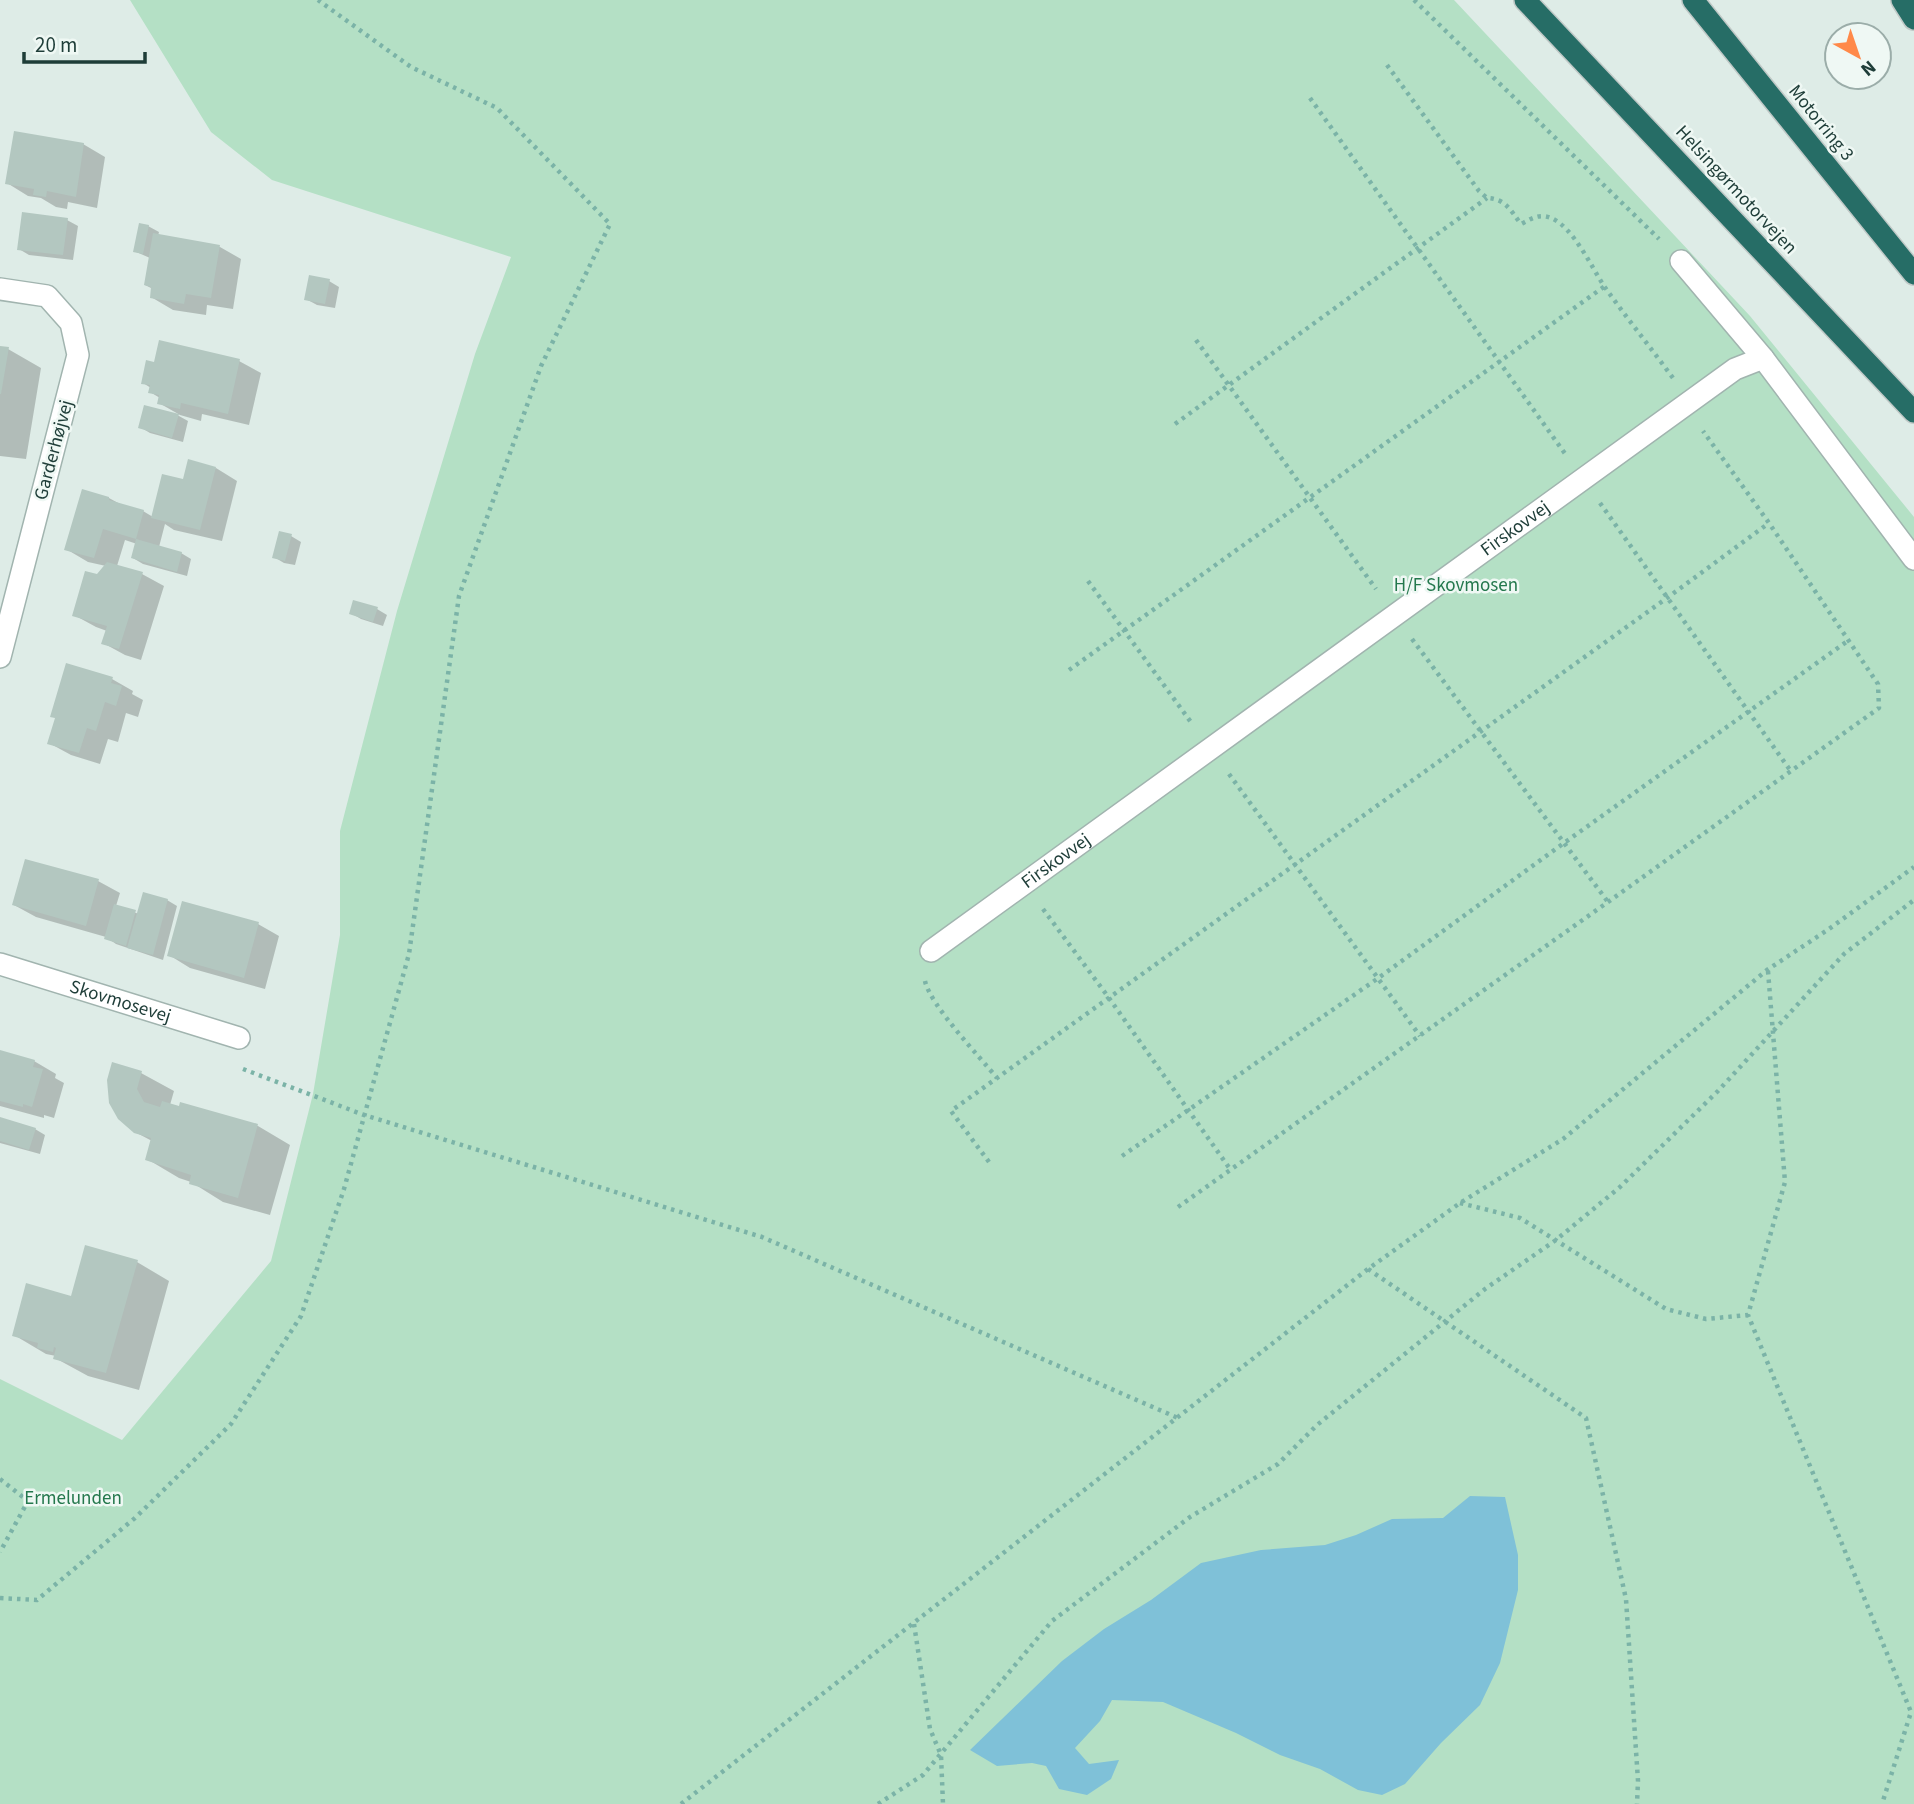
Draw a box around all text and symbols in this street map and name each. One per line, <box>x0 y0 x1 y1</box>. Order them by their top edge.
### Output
scale bar <box>24 21 145 65</box>
north arrow <box>1823 21 1893 91</box>
text: 20 m <box>35 30 77 60</box>
text: N <box>1854 53 1881 82</box>
street label: Motorring 3 <box>1782 79 1860 167</box>
street label: Helsingørmotorvejen <box>1669 119 1803 261</box>
street label: Garderhøjvej <box>28 397 80 503</box>
street label: Firskovvej <box>1475 494 1555 563</box>
park label: H/F Skovmosen <box>1394 572 1518 599</box>
street label: Firskovvej <box>1016 826 1096 895</box>
street label: Skovmosevej <box>66 973 174 1030</box>
park label: Ermelunden <box>24 1485 122 1512</box>

